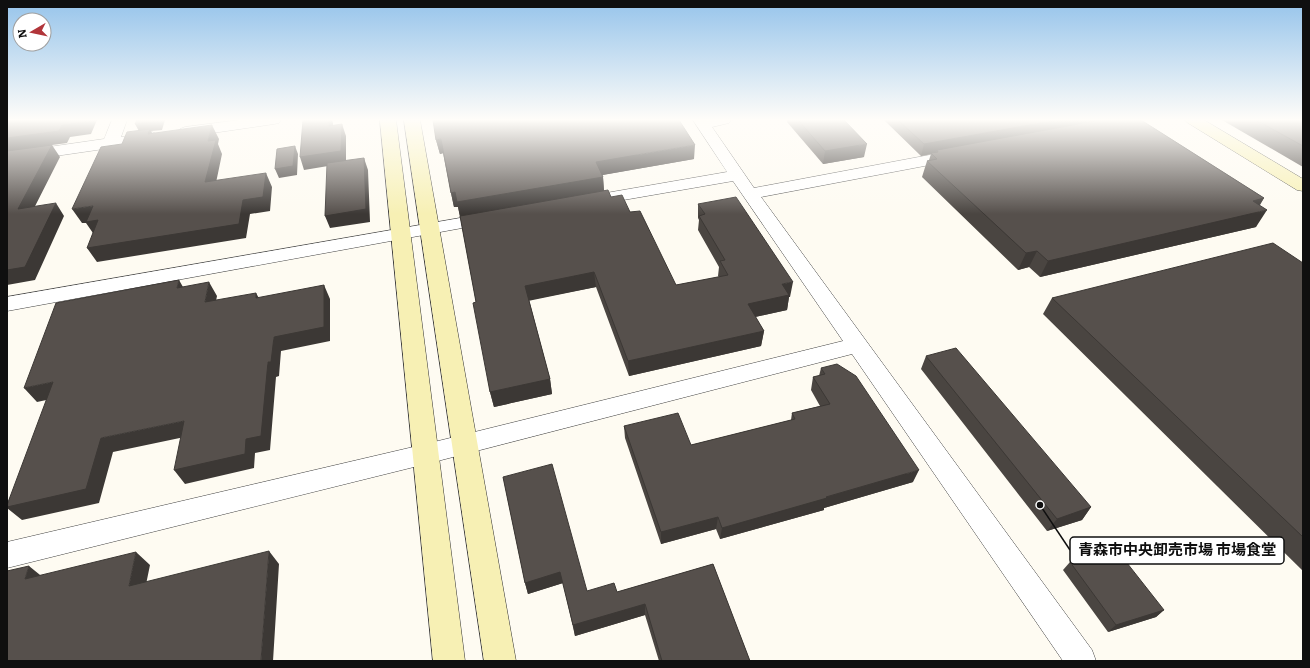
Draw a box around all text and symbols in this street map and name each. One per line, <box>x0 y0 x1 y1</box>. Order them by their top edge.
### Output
north arrow <box>12 12 52 52</box>
text: N <box>13 28 30 40</box>
callout: 青森市中央卸売市場 市場食堂 <box>1070 537 1284 564</box>
text: 青森市中央卸売市場 市場食堂 <box>1078 537 1276 560</box>

